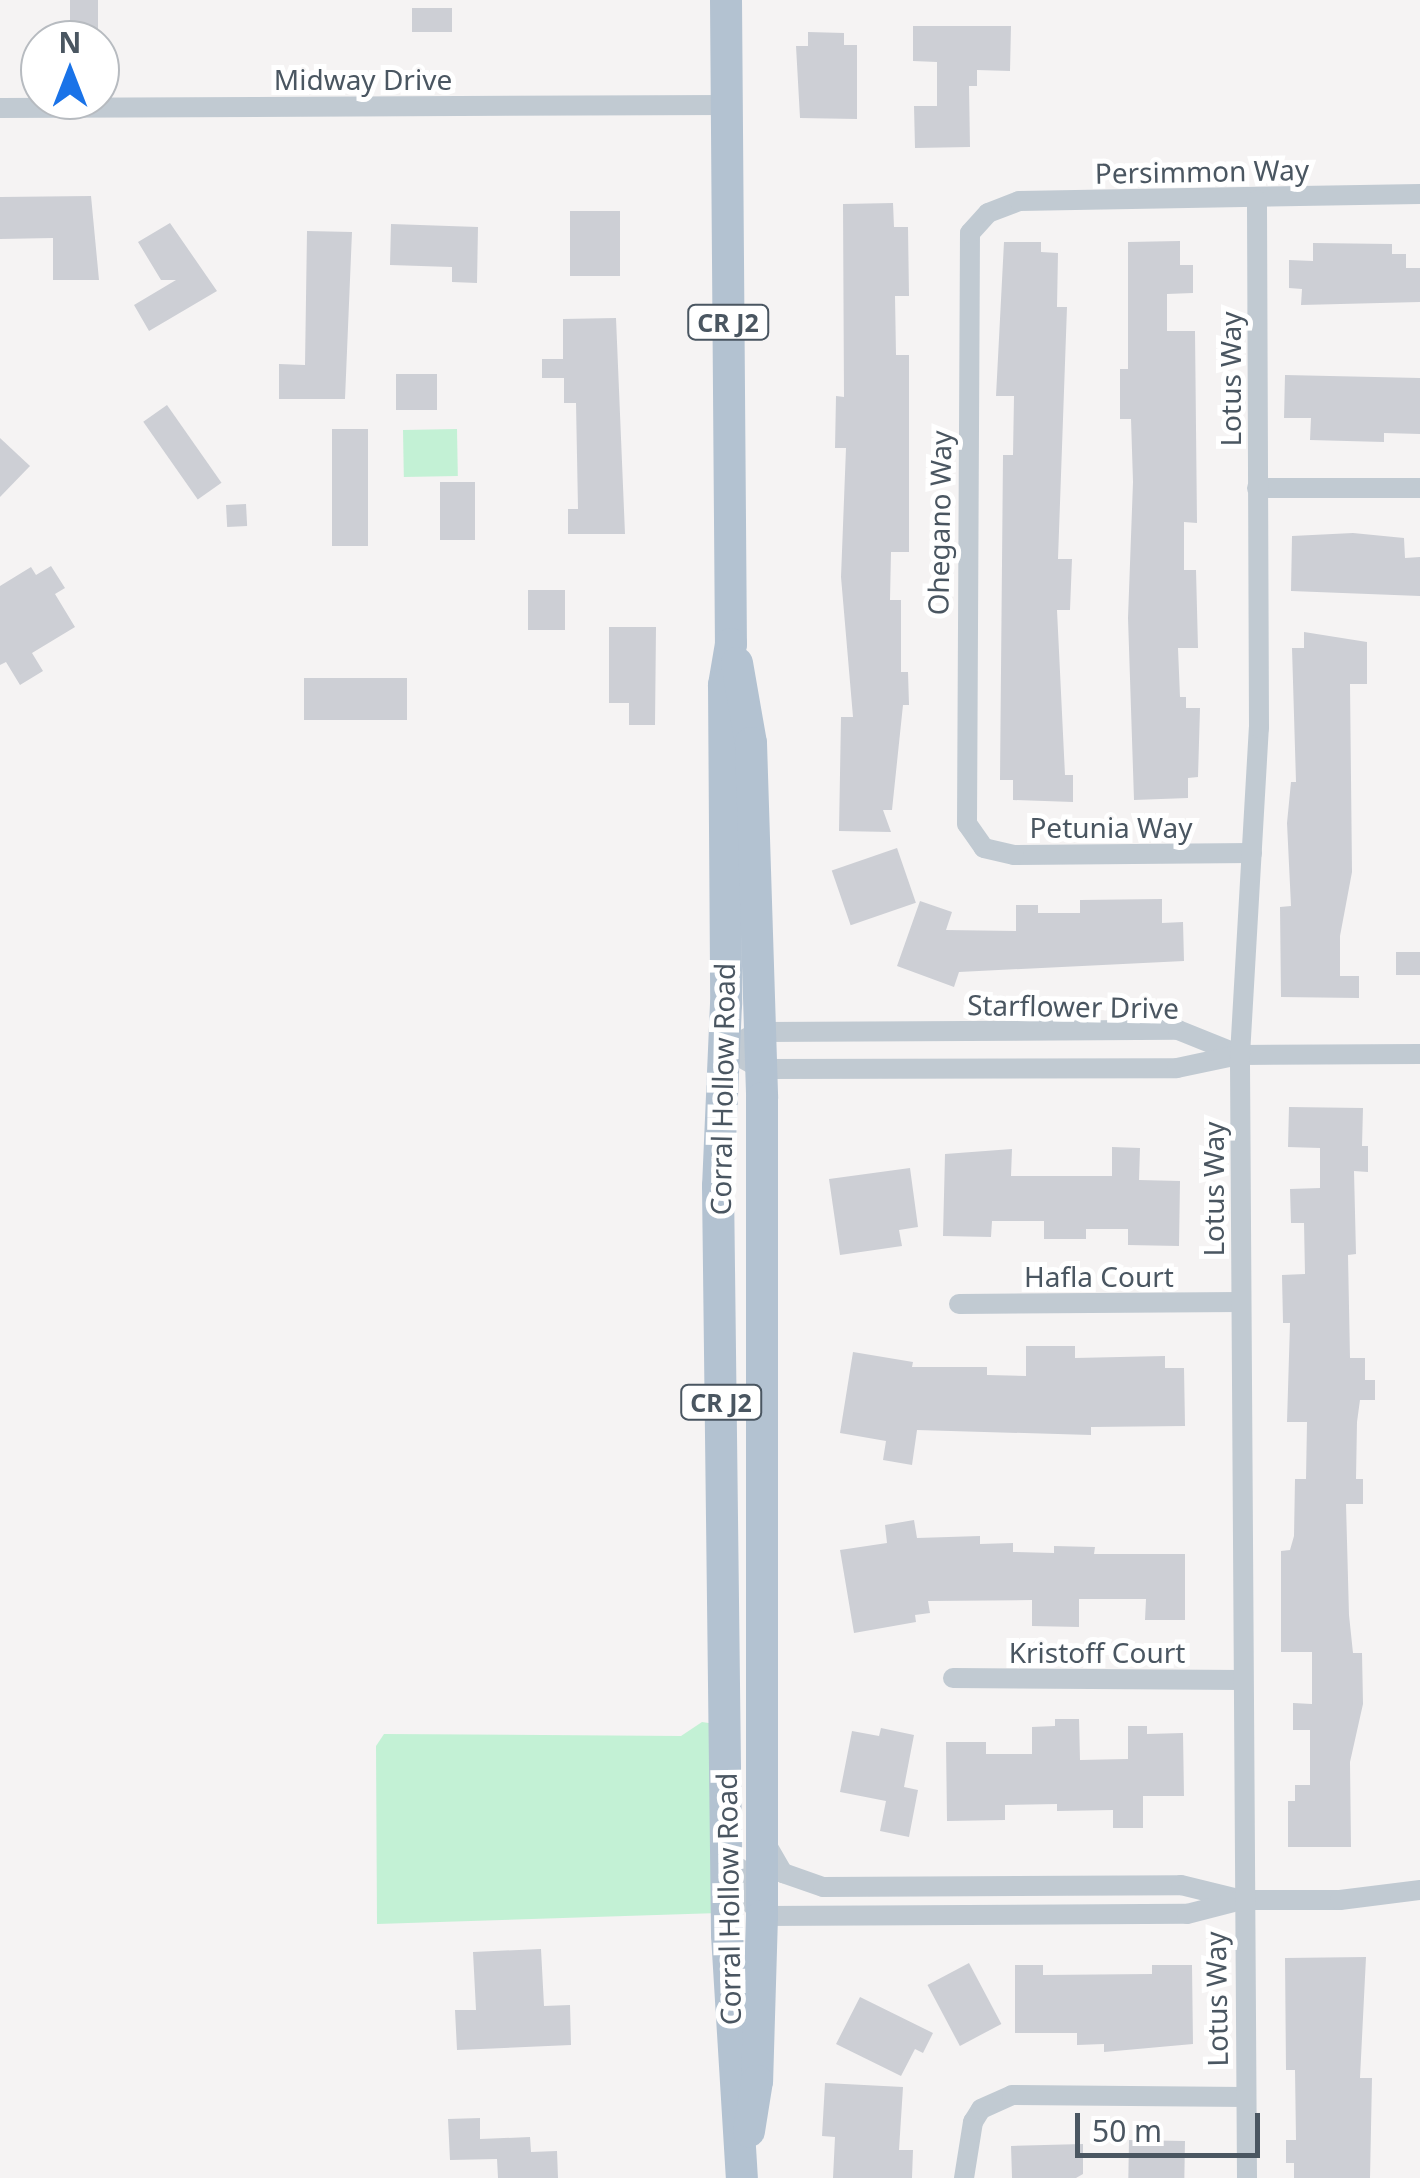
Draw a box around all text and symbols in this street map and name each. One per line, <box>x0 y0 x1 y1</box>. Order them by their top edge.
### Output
north arrow <box>20 20 120 120</box>
text: N <box>59 23 81 61</box>
street label: Midway Drive <box>274 62 452 96</box>
street label: Persimmon Way <box>1095 152 1309 190</box>
road number: CR J2 <box>686 302 770 342</box>
street label: Lotus Way <box>1213 311 1247 447</box>
street label: Ohegano Way <box>921 430 957 616</box>
street label: Petunia Way <box>1029 810 1193 844</box>
street label: Corral Hollow Road <box>703 962 741 1216</box>
street label: Starflower Drive <box>967 987 1179 1025</box>
street label: Lotus Way <box>1196 1121 1230 1257</box>
street label: Hafla Court <box>1024 1259 1174 1293</box>
road number: CR J2 <box>678 1382 764 1422</box>
street label: Kristoff Court <box>1009 1635 1185 1669</box>
street label: Corral Hollow Road <box>709 1772 747 2026</box>
street label: Lotus Way <box>1198 1931 1234 2067</box>
scale bar <box>1080 2093 1265 2155</box>
text: 50 m <box>1092 2110 1162 2151</box>

